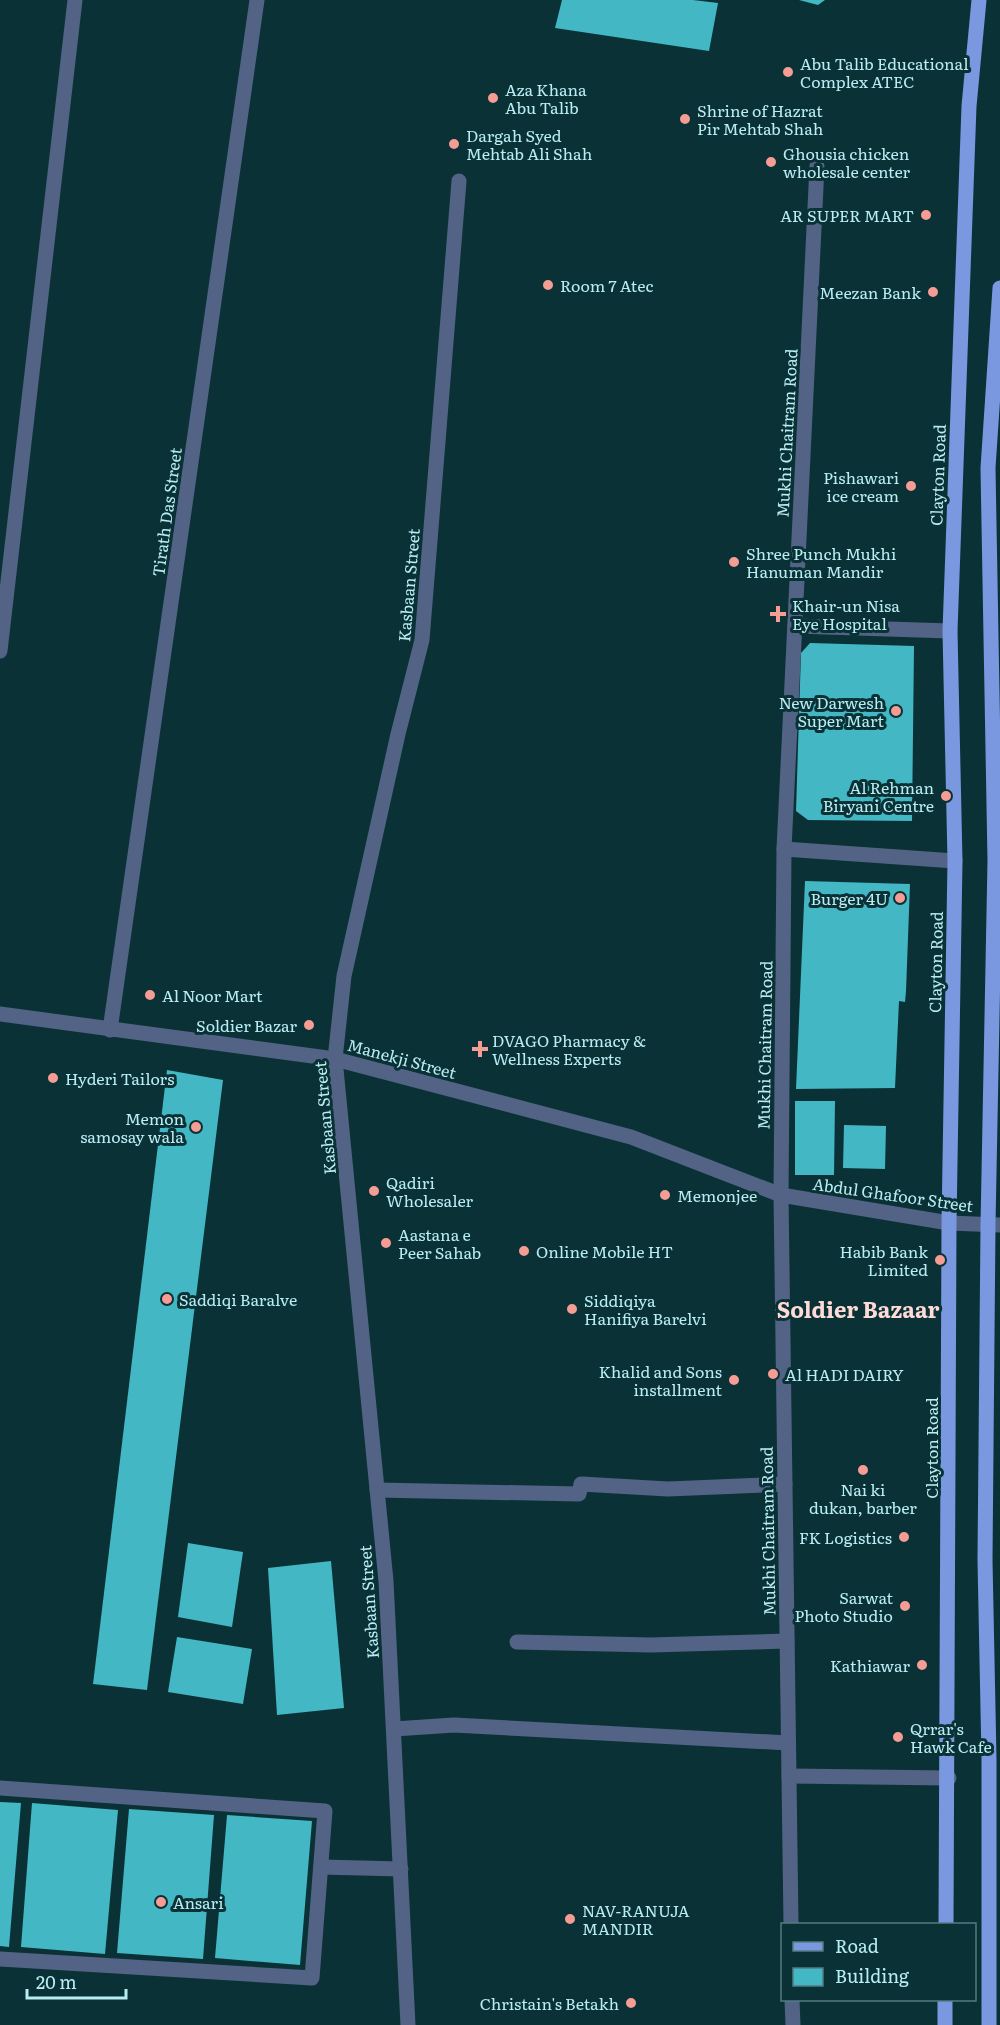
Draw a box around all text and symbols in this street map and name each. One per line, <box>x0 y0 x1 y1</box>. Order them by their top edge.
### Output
place label: Abu Talib Educational Complex ATEC <box>800 51 969 93</box>
marker: Abu Talib Educational Complex ATEC <box>781 65 795 79</box>
place label: Aza Khana Abu Talib <box>505 77 587 119</box>
marker: Aza Khana Abu Talib <box>486 91 500 105</box>
place label: Shrine of Hazrat Pir Mehtab Shah <box>697 98 824 140</box>
marker: Shrine of Hazrat Pir Mehtab Shah <box>678 112 692 126</box>
place label: Dargah Syed Mehtab Ali Shah <box>466 123 593 165</box>
marker: Dargah Syed Mehtab Ali Shah <box>447 137 461 151</box>
place label: Ghousia chicken wholesale center <box>783 141 911 183</box>
marker: Ghousia chicken wholesale center <box>764 155 778 169</box>
place label: AR SUPER MART <box>780 203 914 227</box>
marker: AR SUPER MART <box>919 208 933 222</box>
place label: Room 7 Atec <box>560 273 653 297</box>
marker: Room 7 Atec <box>541 278 555 292</box>
place label: Meezan Bank <box>819 280 921 304</box>
marker: Meezan Bank <box>926 285 940 299</box>
street label: Mukhi Chaitram Road <box>770 348 802 518</box>
street label: Clayton Road <box>923 424 951 526</box>
street label: Tirath Das Street <box>145 446 187 578</box>
place label: Pishawari ice cream <box>823 465 899 507</box>
marker: Pishawari ice cream <box>904 479 918 493</box>
street label: Kasbaan Street <box>391 527 425 643</box>
place label: Shree Punch Mukhi Hanuman Mandir <box>746 541 896 583</box>
marker: Shree Punch Mukhi Hanuman Mandir <box>727 555 741 569</box>
place label: Khair-un Nisa Eye Hospital <box>792 593 900 635</box>
marker: Khair-un Nisa Eye Hospital <box>769 605 787 623</box>
place label: New Darwesh Super Mart <box>779 690 885 732</box>
marker: New Darwesh Super Mart <box>889 704 903 718</box>
place label: Al Rehman Biryani Centre <box>823 775 934 817</box>
marker: Al Rehman Biryani Centre <box>939 789 953 803</box>
place label: Burger 4U <box>810 886 888 910</box>
marker: Burger 4U <box>893 891 907 905</box>
street label: Clayton Road <box>922 911 948 1013</box>
street label: Mukhi Chaitram Road <box>751 960 777 1130</box>
place label: Al Noor Mart <box>162 983 263 1007</box>
marker: Al Noor Mart <box>143 988 157 1002</box>
place label: Soldier Bazar <box>196 1013 297 1037</box>
marker: Soldier Bazar <box>302 1018 316 1032</box>
place label: DVAGO Pharmacy & Wellness Experts <box>492 1028 646 1070</box>
street label: Manekji Street <box>345 1032 460 1084</box>
marker: DVAGO Pharmacy & Wellness Experts <box>473 1042 487 1056</box>
street label: Kasbaan Street <box>307 1060 341 1176</box>
place label: Hyderi Tailors <box>65 1066 174 1090</box>
marker: Hyderi Tailors <box>46 1071 60 1085</box>
place label: Memon samosay wala <box>80 1106 184 1148</box>
marker: Memon samosay wala <box>189 1120 203 1134</box>
place label: Qadiri Wholesaler <box>386 1170 474 1212</box>
street label: Abdul Ghafoor Street <box>811 1171 975 1217</box>
place label: Memonjee <box>677 1183 757 1207</box>
marker: Qadiri Wholesaler <box>367 1184 381 1198</box>
marker: Memonjee <box>658 1188 672 1202</box>
place label: Aastana e Peer Sahab <box>398 1222 481 1264</box>
marker: Aastana e Peer Sahab <box>379 1236 393 1250</box>
place label: Online Mobile HT <box>536 1239 673 1263</box>
place label: Habib Bank Limited <box>839 1239 928 1281</box>
marker: Online Mobile HT <box>517 1244 531 1258</box>
marker: Habib Bank Limited <box>933 1253 947 1267</box>
place label: Saddiqi Baralve <box>179 1287 297 1311</box>
place label: Siddiqiya Hanifiya Barelvi <box>584 1288 707 1330</box>
marker: Saddiqi Baralve <box>160 1292 174 1306</box>
district label: Soldier Bazaar <box>777 1292 939 1325</box>
marker: Siddiqiya Hanifiya Barelvi <box>565 1302 579 1316</box>
place label: Khalid and Sons installment <box>599 1359 723 1401</box>
place label: Al HADI DAIRY <box>785 1362 904 1386</box>
marker: Al HADI DAIRY <box>766 1367 780 1381</box>
marker: Khalid and Sons installment <box>727 1373 741 1387</box>
street label: Clayton Road <box>919 1397 943 1499</box>
street label: Mukhi Chaitram Road <box>754 1446 780 1616</box>
marker: Nai ki dukan, barber <box>856 1463 870 1477</box>
place label: Nai ki dukan, barber <box>809 1477 917 1519</box>
place label: FK Logistics <box>799 1525 892 1549</box>
marker: FK Logistics <box>897 1530 911 1544</box>
street label: Kasbaan Street <box>352 1544 384 1659</box>
place label: Sarwat Photo Studio <box>794 1585 894 1627</box>
marker: Sarwat Photo Studio <box>898 1599 912 1613</box>
place label: Kathiawar <box>830 1653 910 1677</box>
marker: Kathiawar <box>915 1658 929 1672</box>
place label: Qrrar's Hawk Cafe <box>910 1716 992 1758</box>
marker: Qrrar's Hawk Cafe <box>891 1730 905 1744</box>
place label: Ansari <box>173 1890 223 1914</box>
marker: Ansari <box>154 1895 168 1909</box>
place label: NAV-RANUJA MANDIR <box>582 1898 690 1940</box>
marker: NAV-RANUJA MANDIR <box>563 1912 577 1926</box>
legend <box>781 1923 976 2001</box>
text: Road <box>835 1932 879 1959</box>
scale bar <box>27 1962 126 2000</box>
text: Building <box>835 1962 910 1989</box>
text: 20 m <box>36 1968 77 1995</box>
place label: Christain's Betakh <box>480 1991 619 2015</box>
marker: Christain's Betakh <box>624 1996 638 2010</box>

